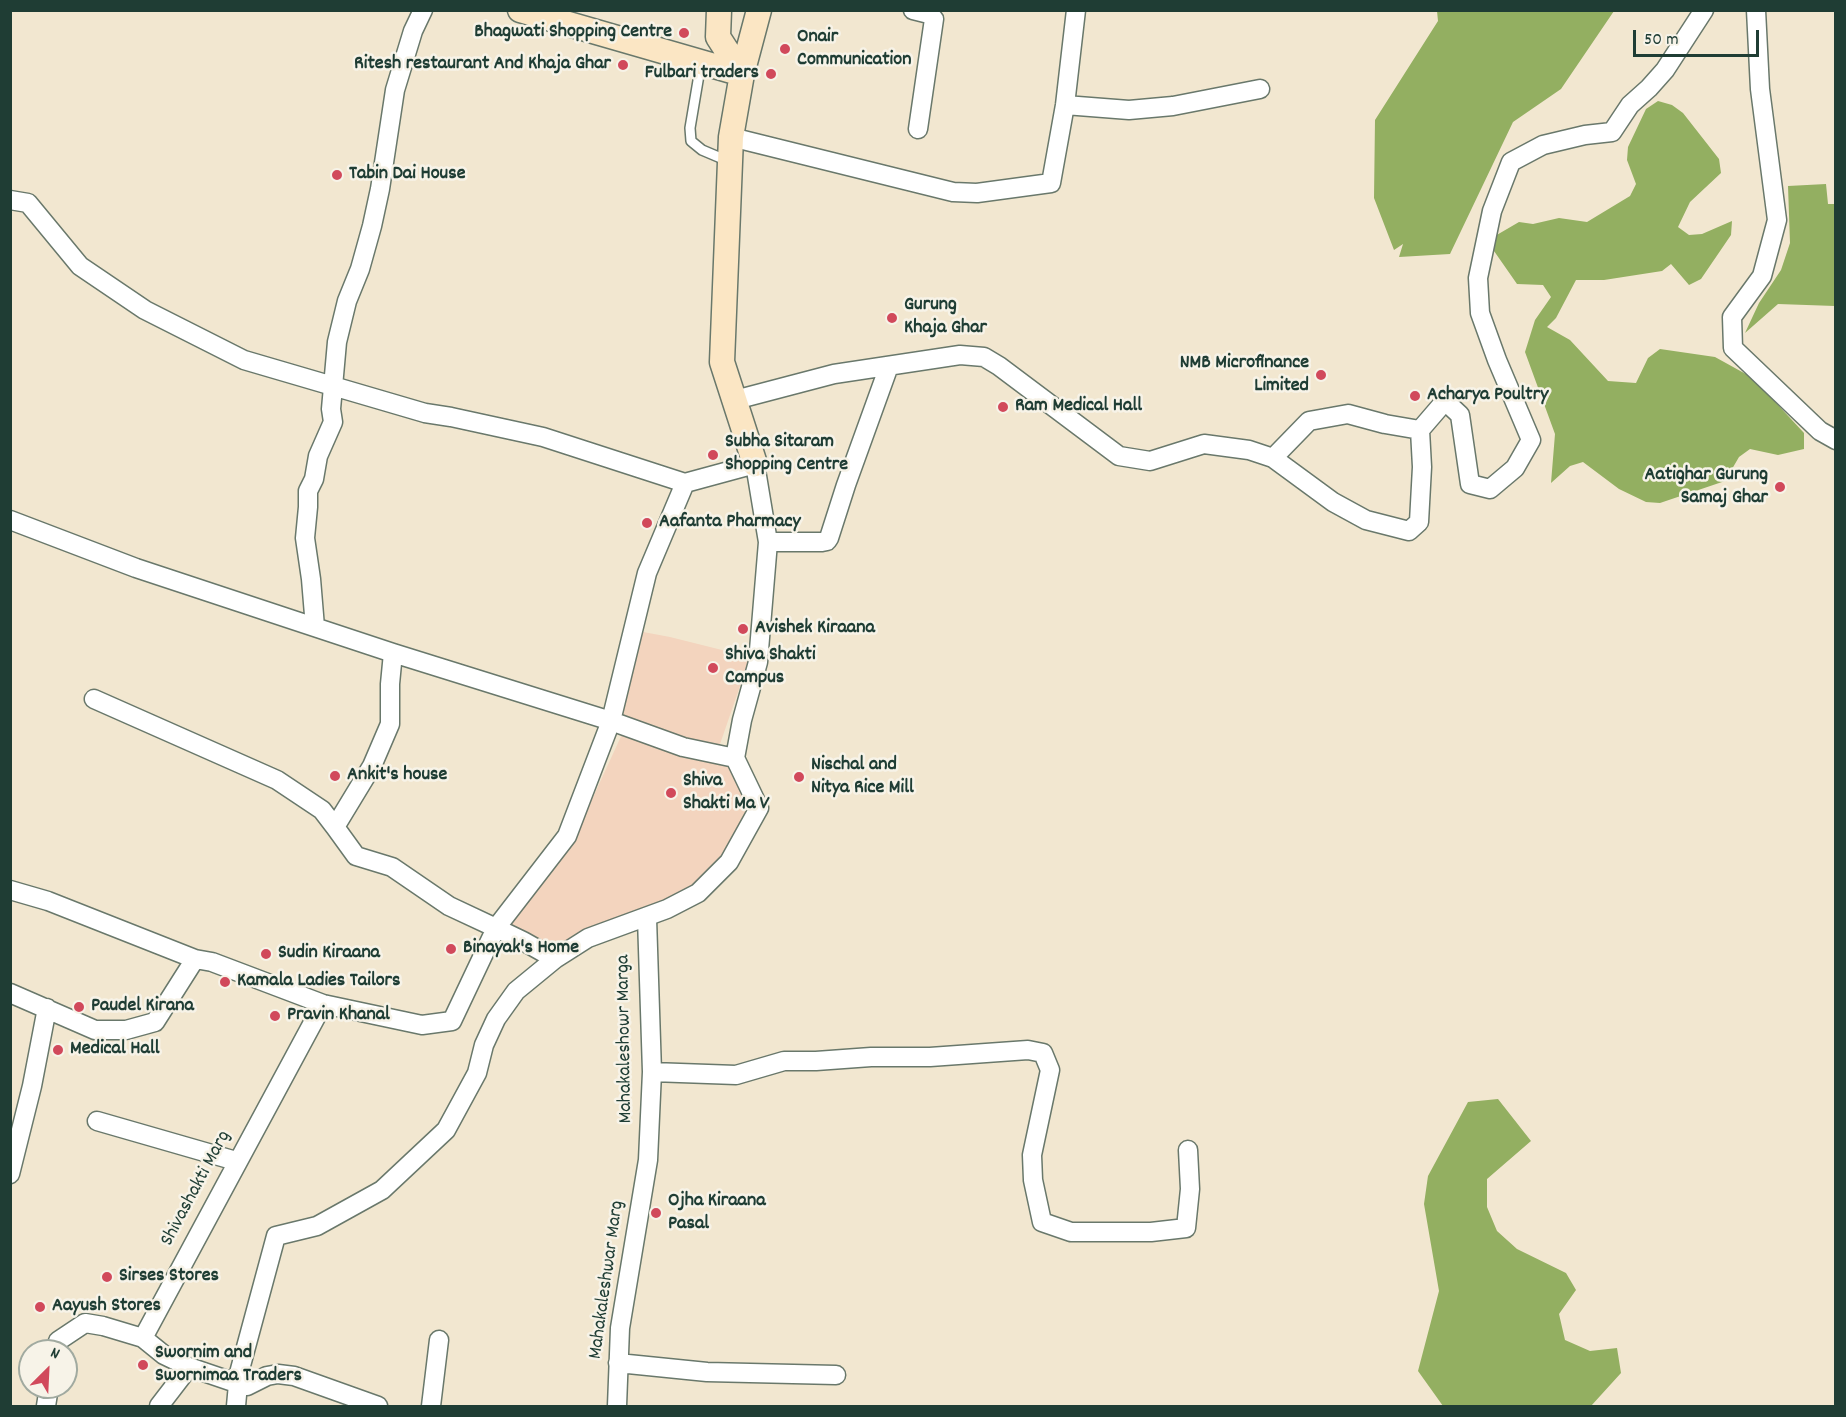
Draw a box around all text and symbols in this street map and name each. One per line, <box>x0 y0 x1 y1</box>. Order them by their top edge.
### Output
scale bar <box>1636 18 1762 56</box>
place label: Bhagwati Shopping Centre <box>474 21 672 45</box>
marker: Bhagwati Shopping Centre <box>677 26 691 40</box>
place label: Onair Communication <box>797 26 911 73</box>
text: 50 m <box>1644 28 1679 53</box>
marker: Onair Communication <box>778 42 792 56</box>
place label: Ritesh restaurant And Khaja Ghar <box>354 53 611 77</box>
marker: Ritesh restaurant And Khaja Ghar <box>616 58 630 72</box>
place label: Fulbari traders <box>645 62 759 86</box>
marker: Fulbari traders <box>764 67 778 81</box>
place label: Tabin Dai House <box>349 163 465 187</box>
marker: Tabin Dai House <box>330 168 344 182</box>
place label: Gurung Khaja Ghar <box>904 294 987 341</box>
marker: Gurung Khaja Ghar <box>885 311 899 325</box>
place label: NMB Microfinance Limited <box>1180 352 1309 399</box>
marker: NMB Microfinance Limited <box>1314 368 1328 382</box>
place label: Acharya Poultry <box>1427 384 1548 408</box>
marker: Acharya Poultry <box>1408 389 1422 403</box>
place label: Ram Medical Hall <box>1015 395 1142 419</box>
marker: Ram Medical Hall <box>996 400 1010 414</box>
place label: Subha Sitaram Shopping Centre <box>725 431 848 478</box>
marker: Subha Sitaram Shopping Centre <box>706 448 720 462</box>
place label: Aatighar Gurung Samaj Ghar <box>1645 464 1768 511</box>
marker: Aatighar Gurung Samaj Ghar <box>1773 480 1787 494</box>
place label: Aafanta Pharmacy <box>659 511 801 535</box>
marker: Aafanta Pharmacy <box>640 516 654 530</box>
place label: Avishek Kiraana <box>755 617 875 641</box>
marker: Avishek Kiraana <box>736 622 750 636</box>
place label: Shiva Shakti Campus <box>725 644 816 691</box>
marker: Shiva Shakti Campus <box>706 661 720 675</box>
place label: Nischal and Nitya Rice Mill <box>811 754 914 801</box>
place label: Ankit's house <box>347 764 447 788</box>
marker: Ankit's house <box>328 769 342 783</box>
place label: Shiva Shakti Ma V <box>683 770 769 817</box>
marker: Nischal and Nitya Rice Mill <box>792 770 806 784</box>
marker: Shiva Shakti Ma V <box>664 786 678 800</box>
place label: Binayak's Home <box>463 937 579 961</box>
place label: Sudin Kiraana <box>278 942 380 966</box>
marker: Binayak's Home <box>444 942 458 956</box>
marker: Sudin Kiraana <box>259 947 273 961</box>
street label: Mahakaleshowr Marga <box>613 954 639 1124</box>
place label: Kamala Ladies Tailors <box>237 970 400 994</box>
marker: Kamala Ladies Tailors <box>218 975 232 989</box>
place label: Paudel Kirana <box>91 995 194 1019</box>
marker: Paudel Kirana <box>72 1000 86 1014</box>
place label: Pravin Khanal <box>287 1004 390 1028</box>
marker: Pravin Khanal <box>268 1009 282 1023</box>
place label: Medical Hall <box>70 1038 159 1062</box>
marker: Medical Hall <box>51 1043 65 1057</box>
street label: Shivashakti Marg <box>156 1127 238 1251</box>
place label: Ojha Kiraana Pasal <box>668 1190 766 1237</box>
street label: Mahakaleshwar Marg <box>585 1199 631 1361</box>
marker: Ojha Kiraana Pasal <box>649 1206 663 1220</box>
place label: Sirses Stores <box>119 1265 219 1289</box>
marker: Sirses Stores <box>100 1270 114 1284</box>
place label: Aayush Stores <box>52 1295 161 1319</box>
marker: Aayush Stores <box>33 1300 47 1314</box>
north arrow <box>18 1339 78 1399</box>
text: N <box>46 1342 63 1366</box>
place label: Swornim and Swornimaa Traders <box>155 1342 302 1389</box>
marker: Swornim and Swornimaa Traders <box>136 1358 150 1372</box>

